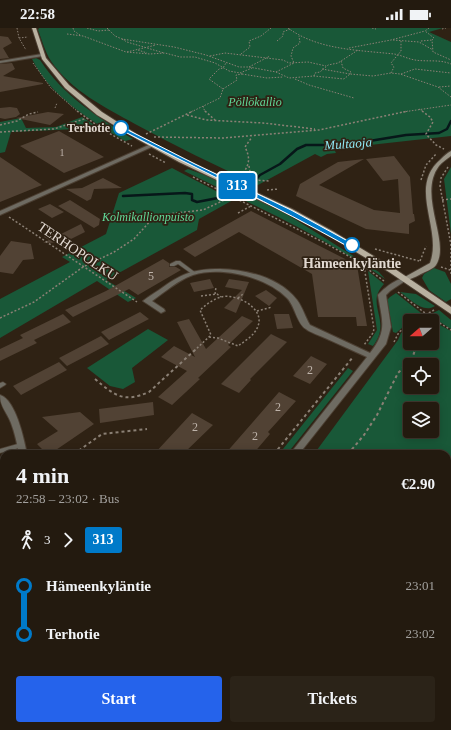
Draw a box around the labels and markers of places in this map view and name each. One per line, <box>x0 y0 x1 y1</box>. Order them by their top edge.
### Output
marker: Terhotie <box>113 120 129 136</box>
place label: Terhotie <box>67 121 111 135</box>
marker: Hämeenkyläntie <box>344 237 360 253</box>
place label: Hämeenkyläntie <box>303 256 401 271</box>

